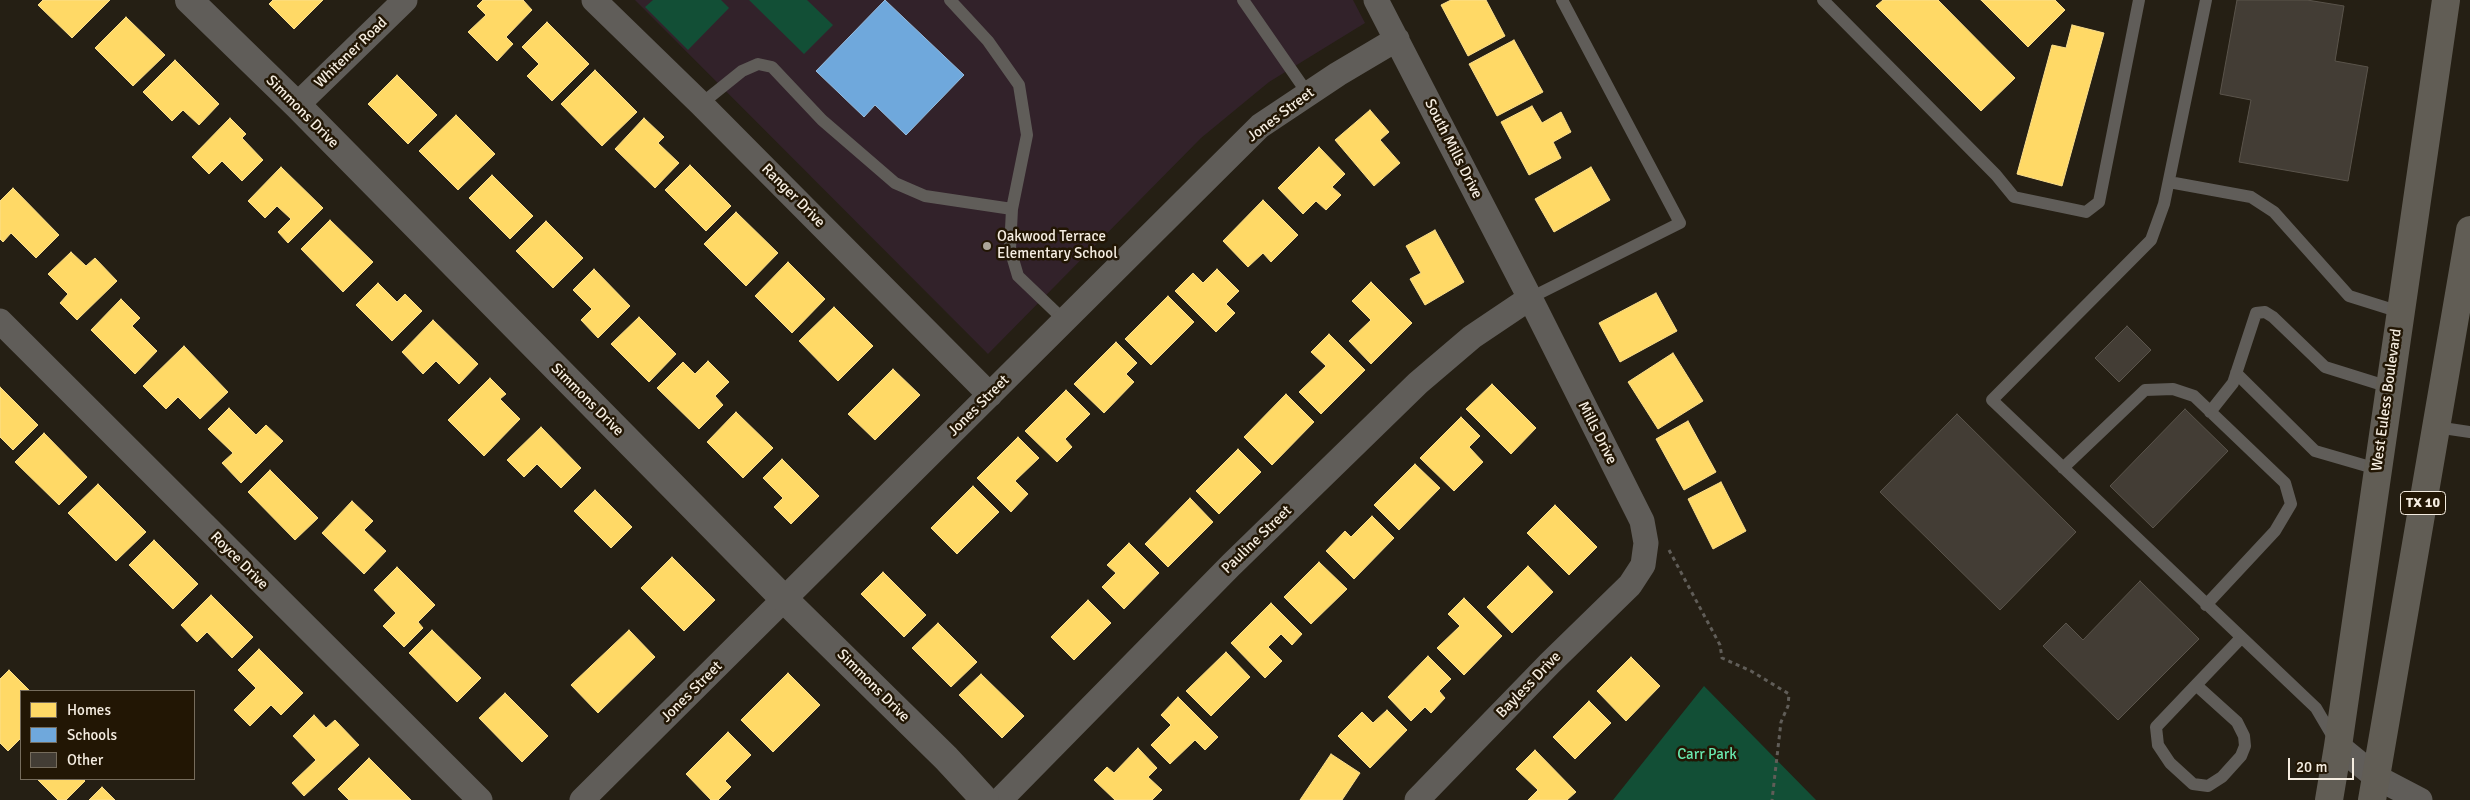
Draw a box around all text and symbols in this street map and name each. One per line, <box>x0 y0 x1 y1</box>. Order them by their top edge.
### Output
street label: Whitener Road <box>311 14 391 92</box>
street label: Simmons Drive <box>262 72 342 152</box>
street label: Jones Street <box>1244 84 1318 146</box>
street label: South Mills Drive <box>1420 96 1486 202</box>
street label: Ranger Drive <box>757 160 829 232</box>
place label: Oakwood Terrace Elementary School <box>997 228 1118 263</box>
marker: Oakwood Terrace Elementary School <box>981 240 993 252</box>
street label: West Euless Boulevard <box>2368 328 2406 472</box>
street label: Simmons Drive <box>547 360 627 440</box>
street label: Jones Street <box>945 372 1013 440</box>
street label: Mills Drive <box>1573 399 1621 467</box>
road number: TX 10 <box>2400 492 2446 514</box>
street label: Pauline Street <box>1218 502 1296 578</box>
street label: Royce Drive <box>206 528 272 594</box>
street label: Simmons Drive <box>833 646 913 726</box>
street label: Bayless Drive <box>1493 648 1565 722</box>
street label: Jones Street <box>658 658 726 726</box>
legend <box>20 690 195 780</box>
text: Homes <box>67 701 111 719</box>
text: Schools <box>67 726 117 744</box>
park label: Carr Park <box>1677 746 1737 764</box>
scale bar <box>2290 748 2356 780</box>
text: Other <box>67 751 103 769</box>
text: 20 m <box>2296 758 2327 776</box>

